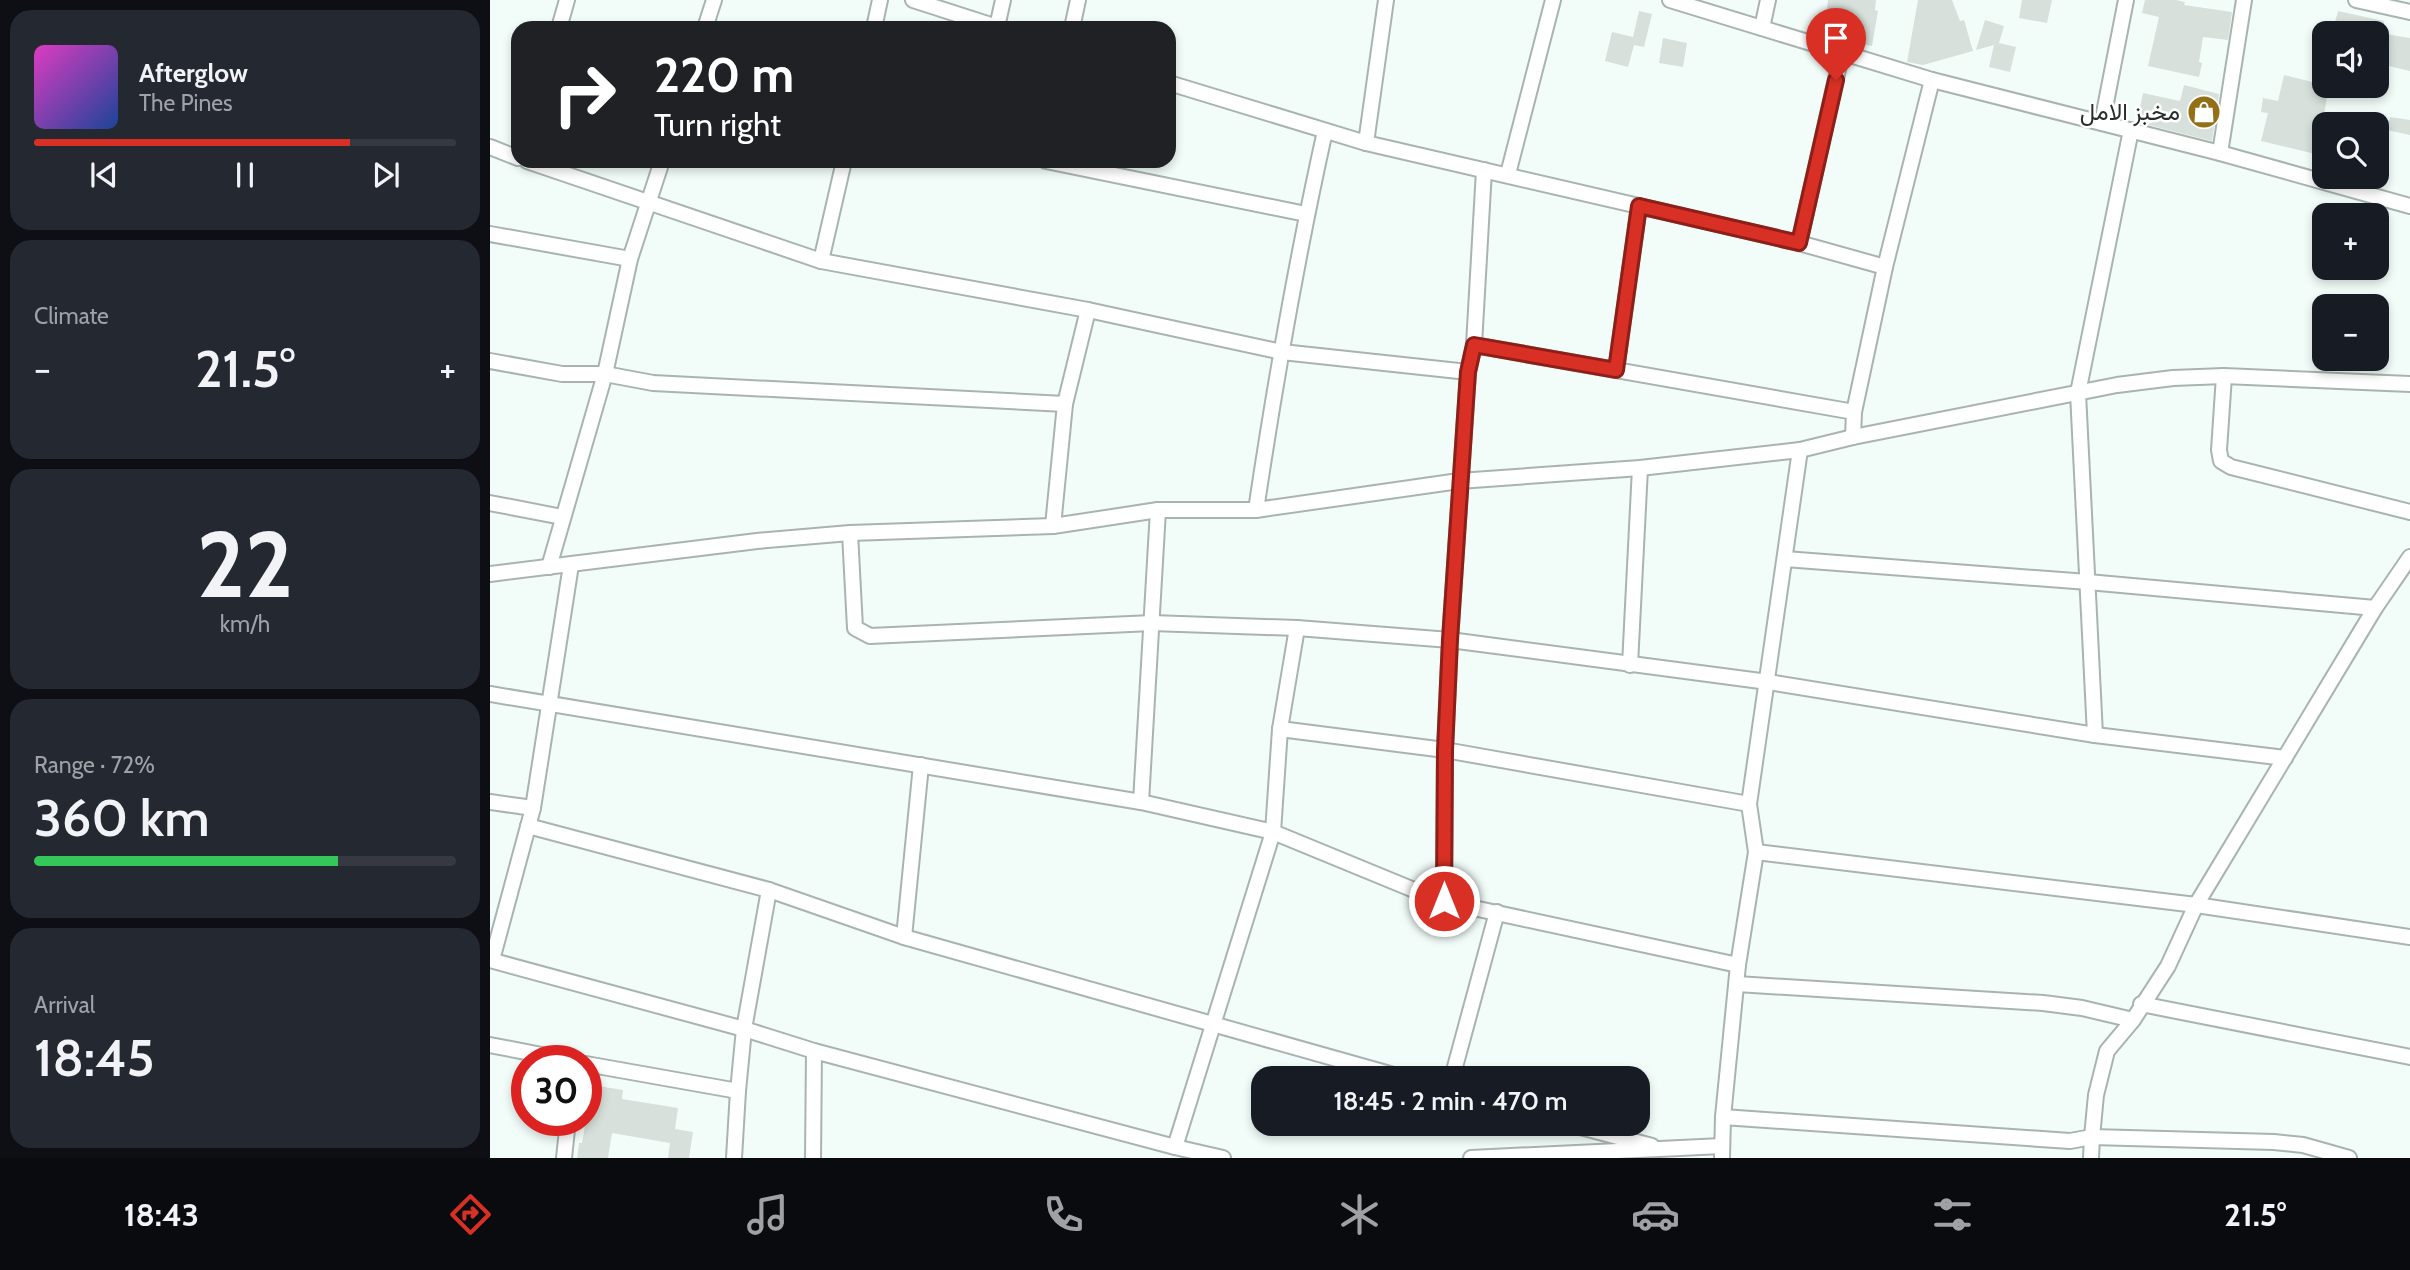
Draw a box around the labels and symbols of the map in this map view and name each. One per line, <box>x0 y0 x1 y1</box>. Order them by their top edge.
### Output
pin <box>1806 8 1866 80</box>
shop icon: مخبز الامل <box>2185 93 2223 131</box>
place label: مخبز الامل <box>2080 97 2180 127</box>
position arrow <box>1407 864 1481 938</box>
speed limit sign: 30 <box>511 1045 602 1136</box>

